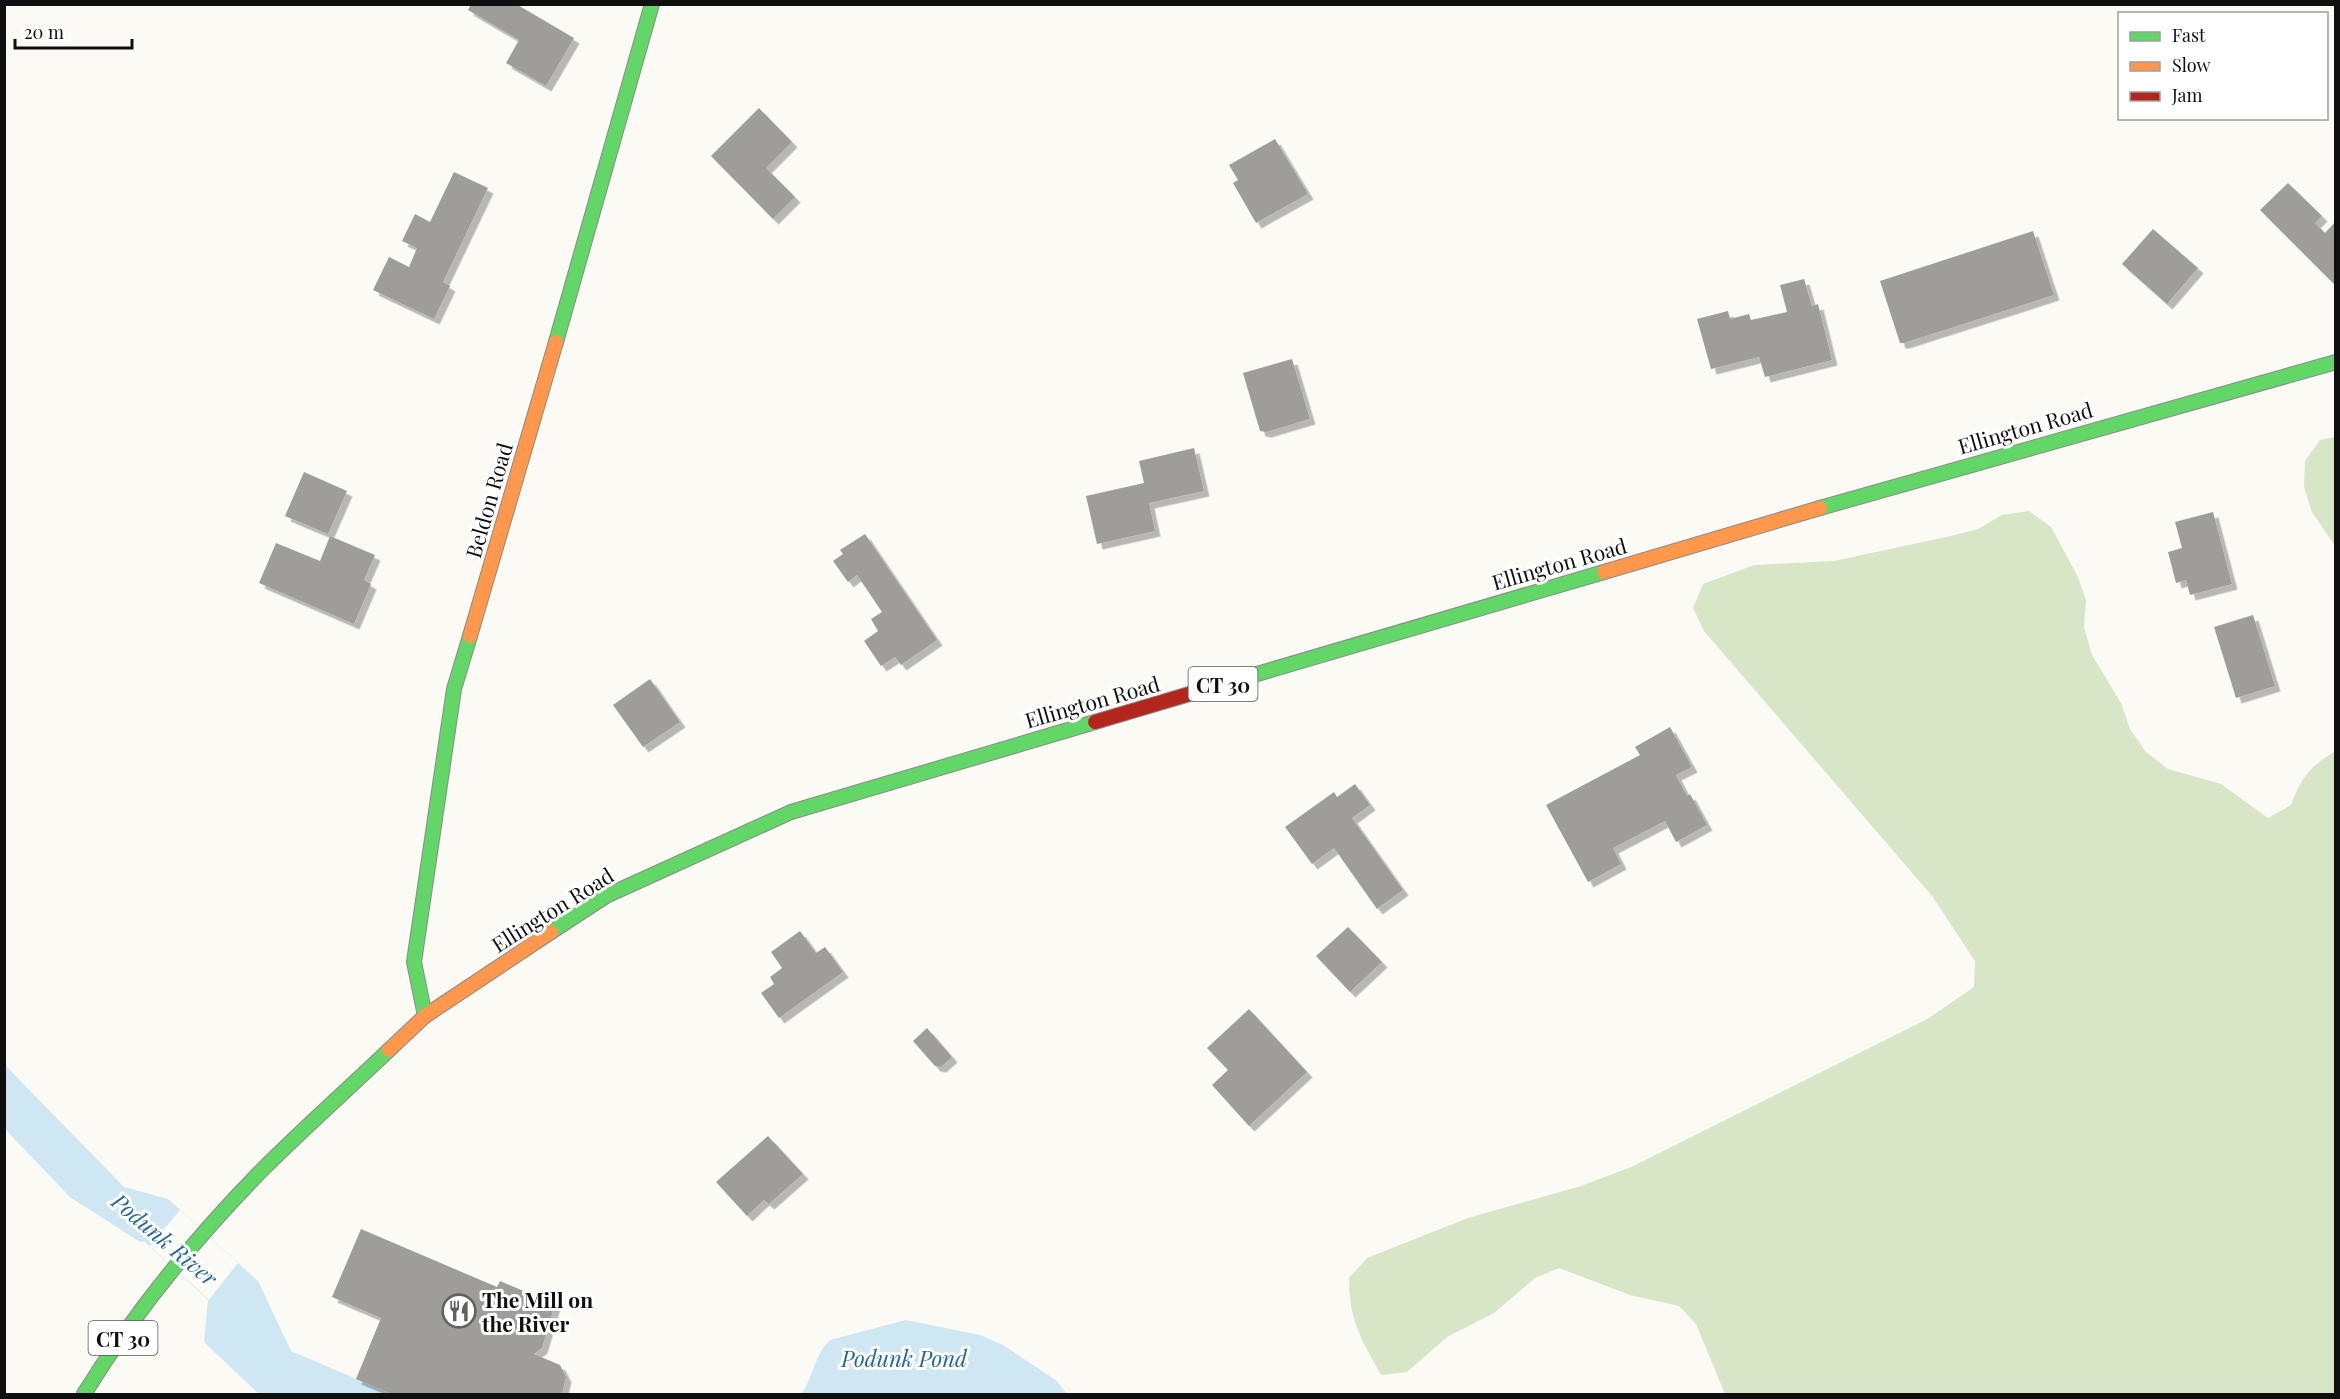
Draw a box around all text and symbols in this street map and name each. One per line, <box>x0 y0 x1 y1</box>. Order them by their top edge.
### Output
scale bar <box>15 12 132 50</box>
legend <box>2118 12 2328 120</box>
text: 20 m <box>24 20 64 44</box>
text: Fast <box>2172 23 2206 47</box>
text: Slow <box>2172 53 2210 77</box>
text: Jam <box>2171 83 2202 107</box>
street label: Ellington Road <box>1954 394 2096 460</box>
street label: Beldon Road <box>458 439 518 561</box>
street label: Ellington Road <box>1488 530 1630 596</box>
road number: CT 30 <box>1188 667 1258 701</box>
street label: Ellington Road <box>1021 668 1163 734</box>
street label: Ellington Road <box>486 860 618 958</box>
water label: Podunk River <box>105 1185 225 1292</box>
place label: The Mill on the River <box>481 1285 593 1337</box>
restaurant icon: The Mill on the River <box>441 1293 477 1329</box>
road number: CT 30 <box>88 1321 158 1355</box>
water label: Podunk Pond <box>840 1343 968 1373</box>

